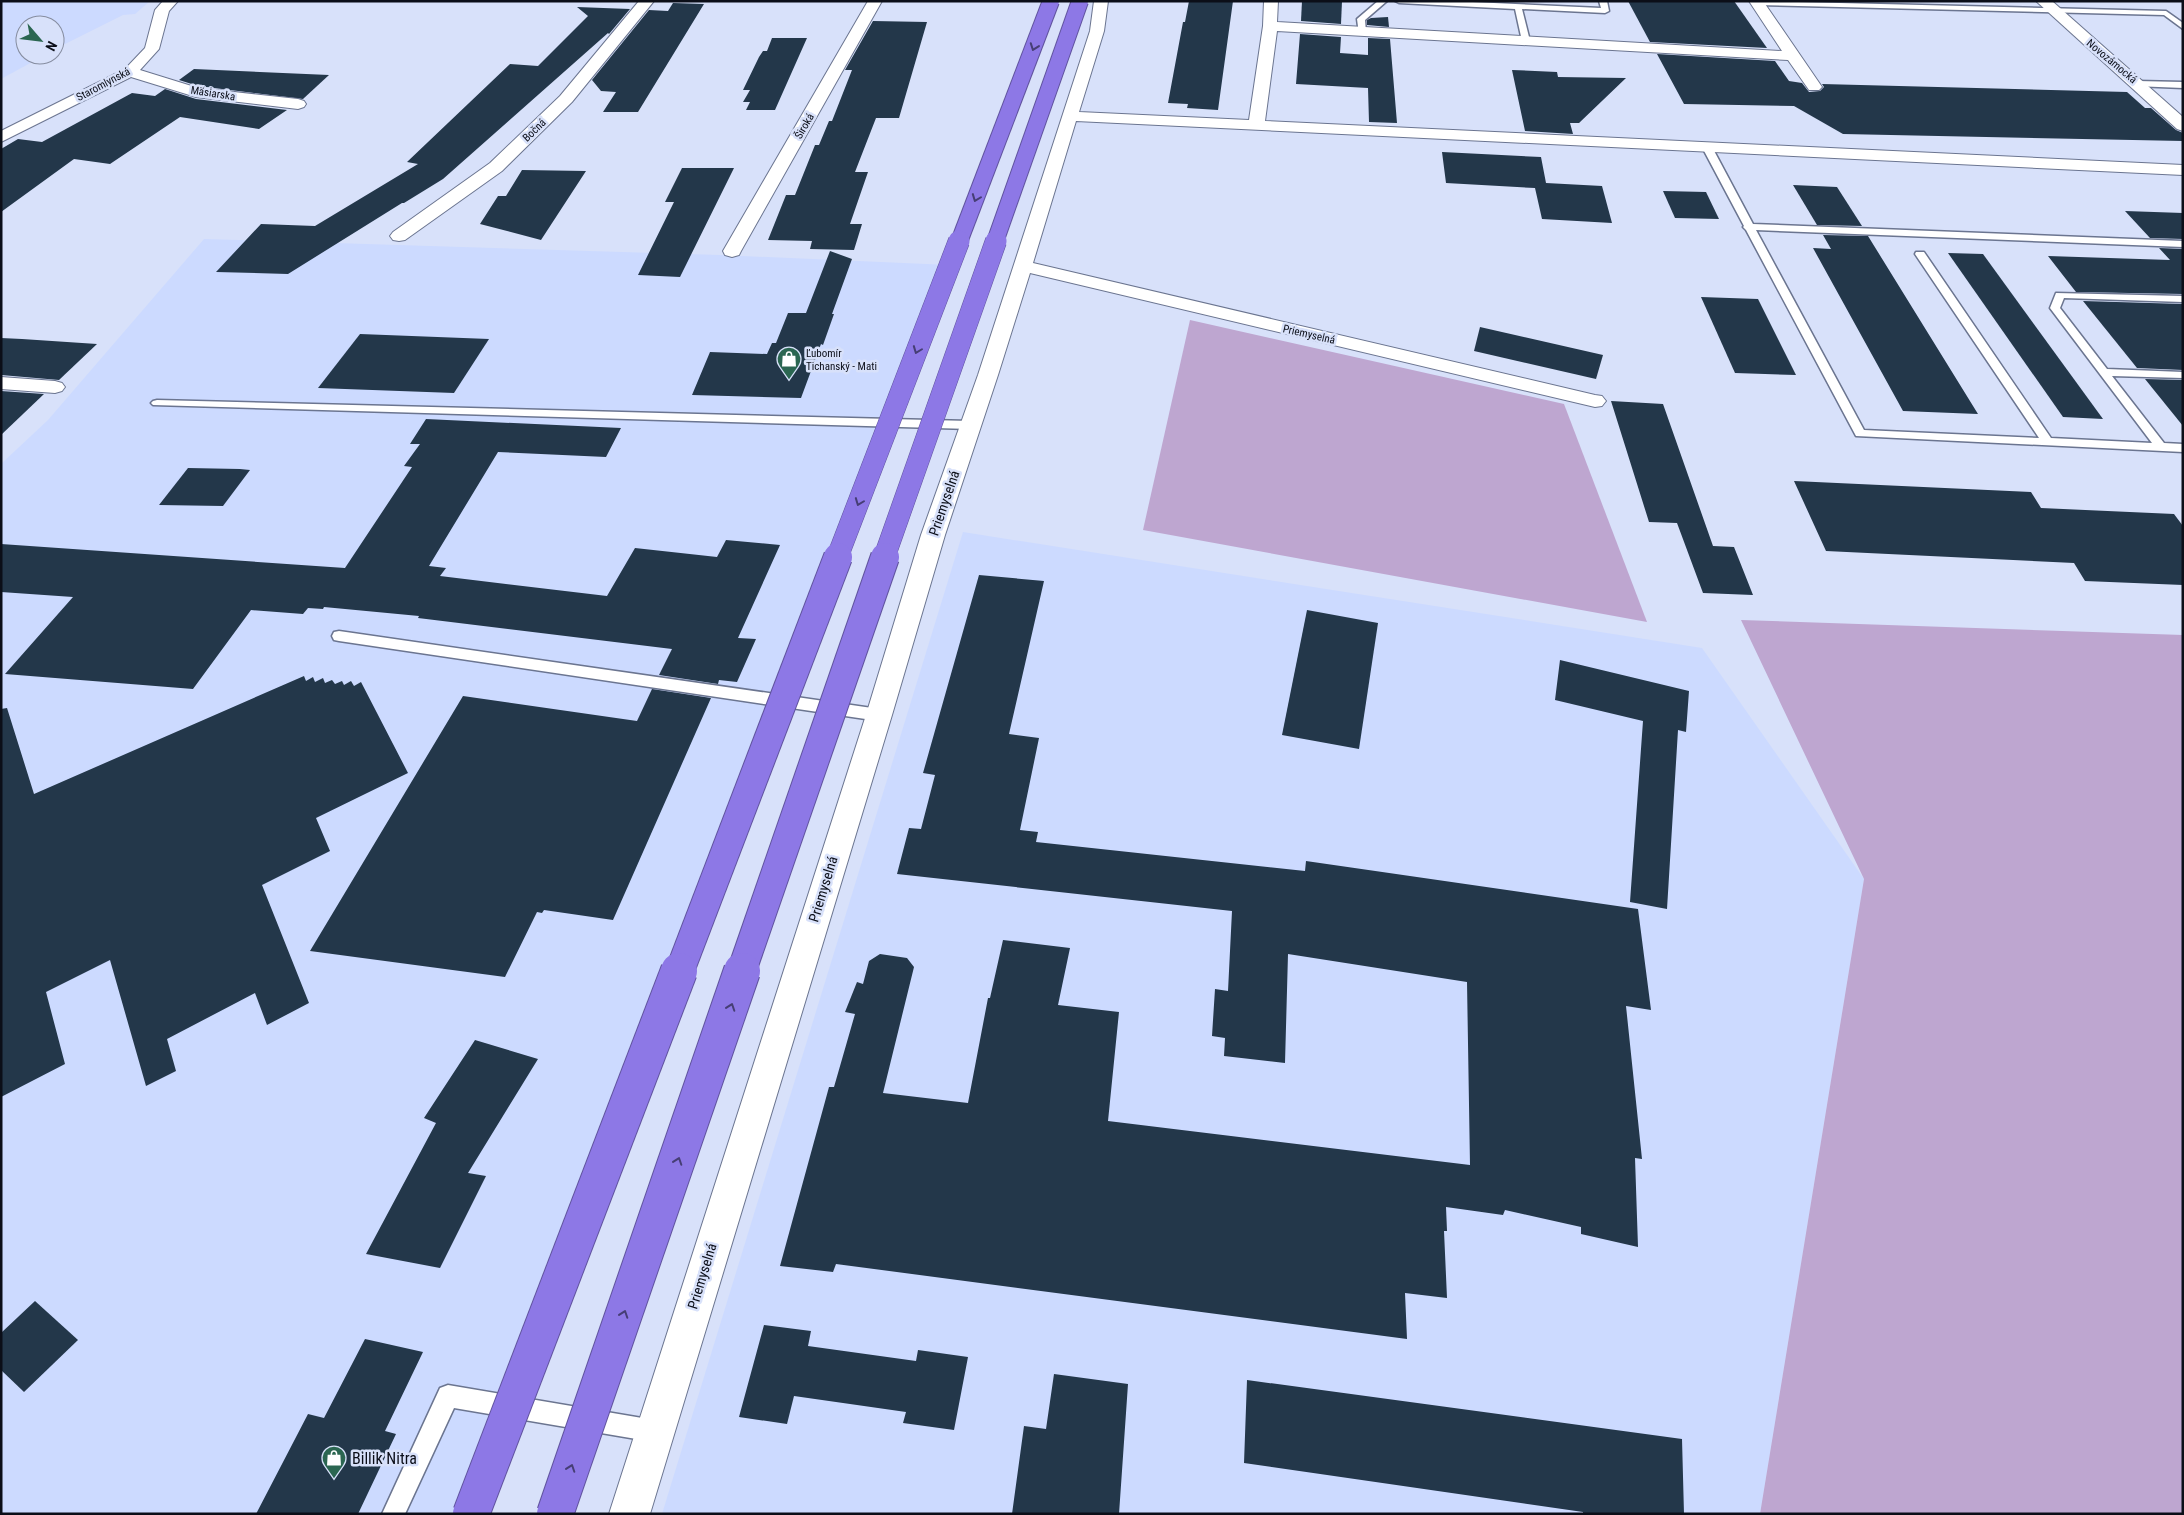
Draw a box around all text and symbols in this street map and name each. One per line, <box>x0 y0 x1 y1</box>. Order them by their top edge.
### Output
north arrow <box>15 15 65 65</box>
street label: Novozámocká <box>2084 37 2139 86</box>
text: N <box>42 39 61 54</box>
one-way arrow <box>1030 42 1040 51</box>
street label: Staromlynská <box>74 65 132 104</box>
street label: Mäsiarska <box>190 84 236 103</box>
street label: Široká <box>792 111 817 141</box>
street label: Bočná <box>520 116 549 144</box>
one-way arrow <box>972 194 982 202</box>
street label: Priemyselná <box>1281 322 1336 347</box>
one-way arrow <box>913 345 923 354</box>
shop icon: Ľubomír Tichanský - Mati <box>776 346 802 380</box>
place label: Ľubomír Tichanský - Mati <box>806 347 877 373</box>
street label: Priemyselná <box>925 468 963 538</box>
one-way arrow <box>855 497 865 506</box>
street label: Priemyselná <box>805 854 841 924</box>
one-way arrow <box>725 1003 735 1012</box>
one-way arrow <box>672 1157 682 1165</box>
street label: Priemyselná <box>684 1241 720 1311</box>
one-way arrow <box>619 1310 629 1319</box>
shop icon: Billik Nitra <box>321 1445 347 1479</box>
place label: Billik Nitra <box>352 1449 417 1468</box>
one-way arrow <box>565 1464 575 1472</box>

